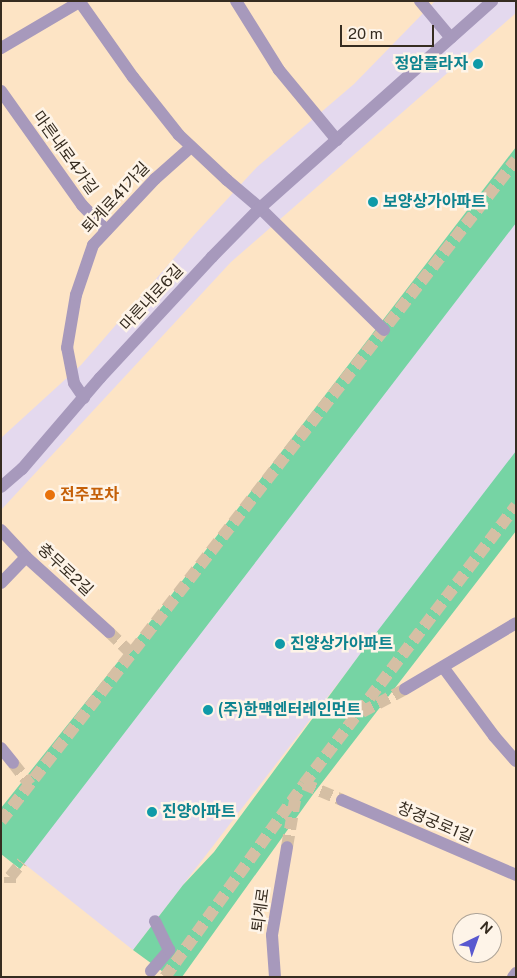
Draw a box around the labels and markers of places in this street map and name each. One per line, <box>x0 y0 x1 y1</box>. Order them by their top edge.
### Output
place label: 정암플라자 <box>394 54 468 74</box>
marker: 정암플라자 <box>472 58 484 70</box>
place label: 보양상가아파트 <box>383 192 486 212</box>
marker: 보양상가아파트 <box>367 196 379 208</box>
place label: 전주포차 <box>60 485 119 505</box>
marker: 전주포차 <box>44 489 56 501</box>
place label: 진양상가아파트 <box>290 634 393 654</box>
marker: 진양상가아파트 <box>274 638 286 650</box>
place label: (주)한맥엔터레인먼트 <box>218 700 361 720</box>
marker: (주)한맥엔터레인먼트 <box>202 704 214 716</box>
place label: 진양아파트 <box>162 802 236 822</box>
marker: 진양아파트 <box>146 806 158 818</box>

